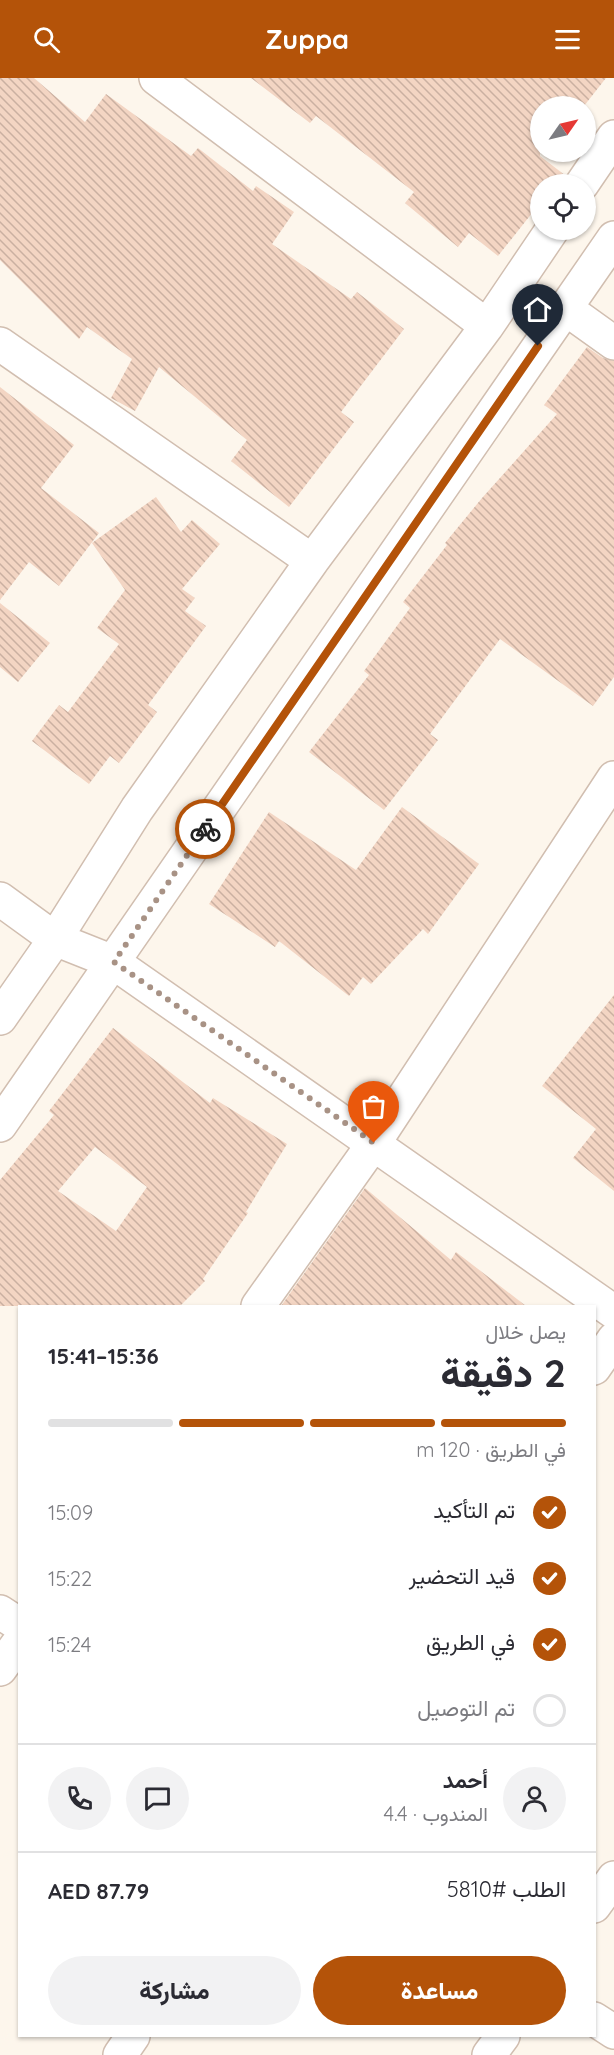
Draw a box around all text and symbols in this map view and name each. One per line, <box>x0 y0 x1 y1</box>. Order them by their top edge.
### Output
text: Zuppa <box>265 22 349 56</box>
icon: search <box>30 23 63 56</box>
icon: menu <box>551 23 584 56</box>
north arrow <box>530 96 596 162</box>
map controls <box>530 96 596 240</box>
button: locate <box>530 174 596 240</box>
pin <box>512 284 563 346</box>
icon: home <box>521 293 554 326</box>
courier <box>175 799 235 859</box>
icon: bike <box>189 813 222 846</box>
pin <box>348 1081 399 1143</box>
icon: bag <box>357 1090 390 1123</box>
text: يصل خلال <box>485 1319 566 1344</box>
text: 15:36–15:41 <box>48 1342 159 1370</box>
text: 2 دقيقة <box>441 1348 566 1397</box>
text: في الطريق · 120 m <box>416 1437 566 1462</box>
text: تم التأكيد <box>433 1496 515 1524</box>
icon: check <box>533 1496 566 1529</box>
text: 15:09 <box>48 1500 93 1525</box>
text: قيد التحضير <box>409 1562 515 1590</box>
icon: check <box>533 1562 566 1595</box>
text: 15:22 <box>48 1566 92 1591</box>
text: في الطريق <box>426 1628 515 1656</box>
icon: check <box>533 1628 566 1661</box>
text: 15:24 <box>48 1632 91 1657</box>
text: تم التوصيل <box>417 1694 515 1722</box>
text: أحمد <box>443 1766 488 1794</box>
button: phone <box>48 1767 111 1830</box>
button: chat <box>126 1767 189 1830</box>
button: person <box>503 1767 566 1830</box>
text: المندوب · 4.4 <box>383 1801 488 1826</box>
text: الطلب #5810 <box>447 1875 566 1903</box>
text: AED 87.79 <box>48 1877 149 1905</box>
button: مشاركة <box>48 1956 301 2025</box>
button: مساعدة <box>313 1956 566 2025</box>

